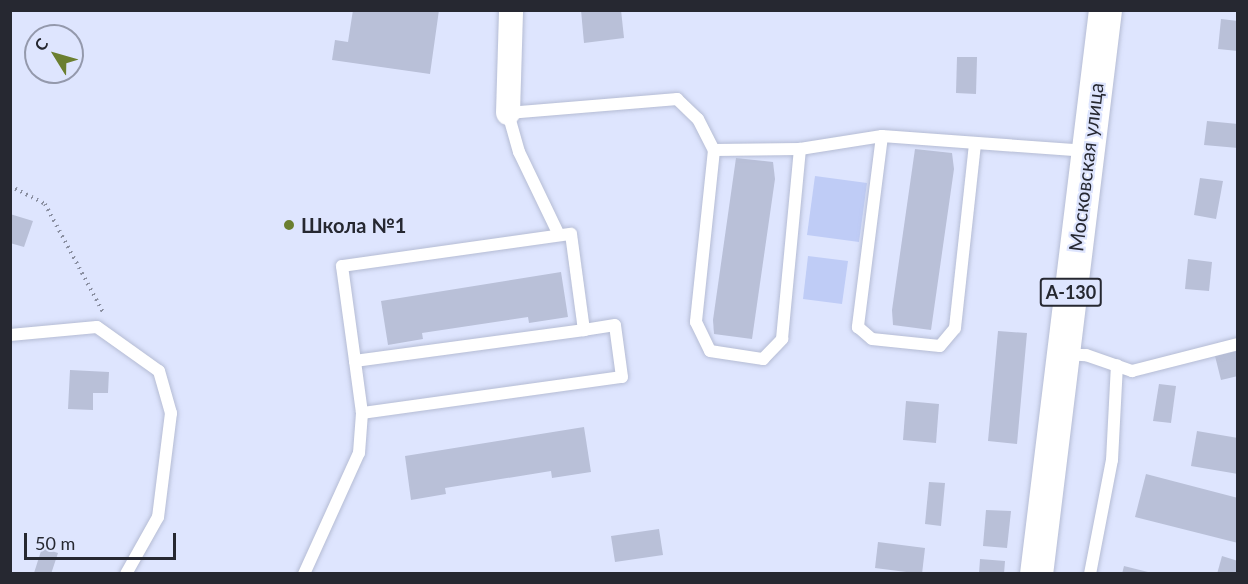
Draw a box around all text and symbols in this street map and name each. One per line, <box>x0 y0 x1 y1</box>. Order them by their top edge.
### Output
north arrow <box>24 24 84 84</box>
text: С <box>30 34 52 54</box>
street label: Московская улица <box>1064 81 1108 253</box>
place label: Школа №1 <box>301 213 406 237</box>
marker: Школа №1 <box>282 218 296 232</box>
road number: А-130 <box>1040 277 1102 307</box>
scale bar <box>27 521 178 559</box>
text: 50 m <box>35 532 75 554</box>

